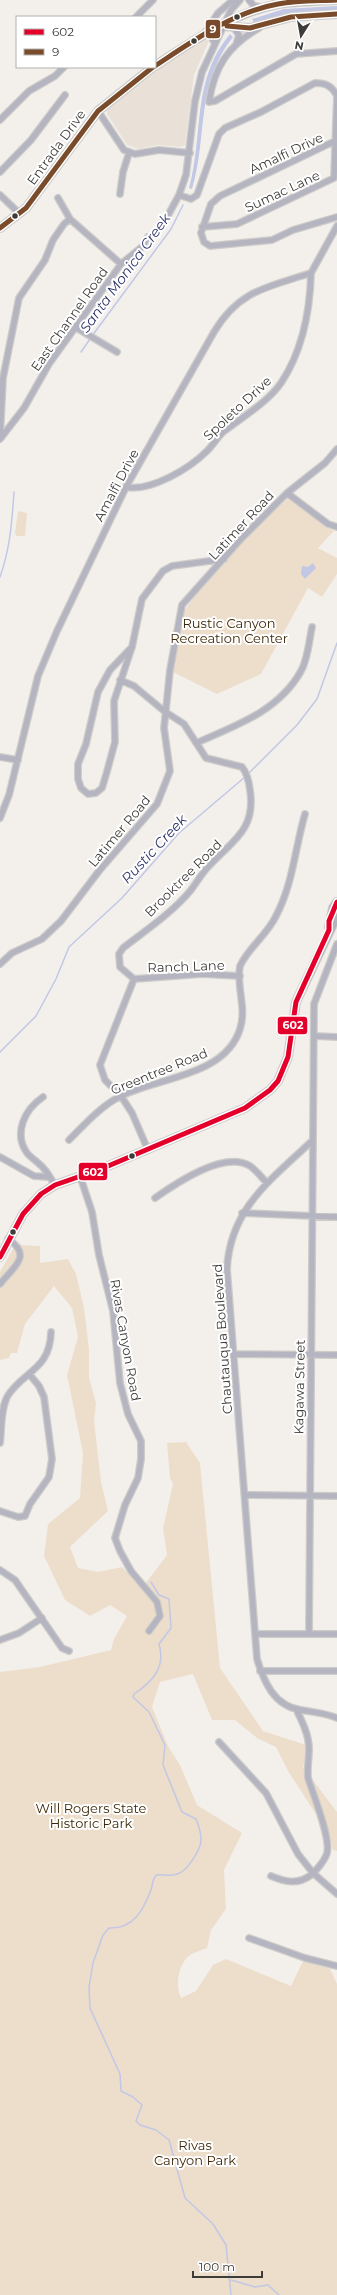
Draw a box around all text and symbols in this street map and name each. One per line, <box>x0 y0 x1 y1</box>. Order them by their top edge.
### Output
unlabelled marker <box>232 12 242 22</box>
legend <box>16 16 156 68</box>
north arrow <box>281 16 321 56</box>
line badge: 9 <box>205 19 221 39</box>
text: 9 <box>209 22 217 36</box>
text: 602 <box>52 24 74 39</box>
unlabelled marker <box>189 36 199 46</box>
text: N <box>293 38 305 54</box>
text: 9 <box>52 44 59 59</box>
street label: Entrada Drive <box>23 106 89 188</box>
street label: Amalfi Drive <box>247 129 326 177</box>
street label: Sumac Lane <box>242 167 322 215</box>
water label: Santa Monica Creek <box>76 209 175 336</box>
unlabelled marker <box>10 211 20 221</box>
street label: East Channel Road <box>27 264 111 374</box>
street label: Spoleto Drive <box>200 372 274 444</box>
street label: Amalfi Drive <box>90 446 142 524</box>
street label: Latimer Road <box>205 487 277 563</box>
park label: Rustic Canyon Recreation Center <box>170 615 288 646</box>
street label: Latimer Road <box>84 792 154 870</box>
water label: Rustic Creek <box>117 810 191 887</box>
street label: Brooktree Road <box>141 836 225 920</box>
street label: Ranch Lane <box>147 957 225 975</box>
line badge: 602 <box>277 1016 308 1035</box>
text: 602 <box>283 1018 304 1032</box>
street label: Greentree Road <box>108 1044 210 1098</box>
unlabelled marker <box>127 1151 137 1161</box>
line badge: 602 <box>78 1162 108 1181</box>
text: 602 <box>83 1165 104 1179</box>
unlabelled marker <box>8 1227 18 1237</box>
street label: Chautauqua Boulevard <box>209 1263 235 1415</box>
street label: Rivas Canyon Road <box>107 1278 145 1402</box>
street label: Kagawa Street <box>290 1340 308 1434</box>
park label: Will Rogers State Historic Park <box>36 1800 147 1831</box>
park label: Rivas Canyon Park <box>154 2137 236 2168</box>
scale bar <box>193 2253 262 2279</box>
text: 100 m <box>199 2259 235 2274</box>

